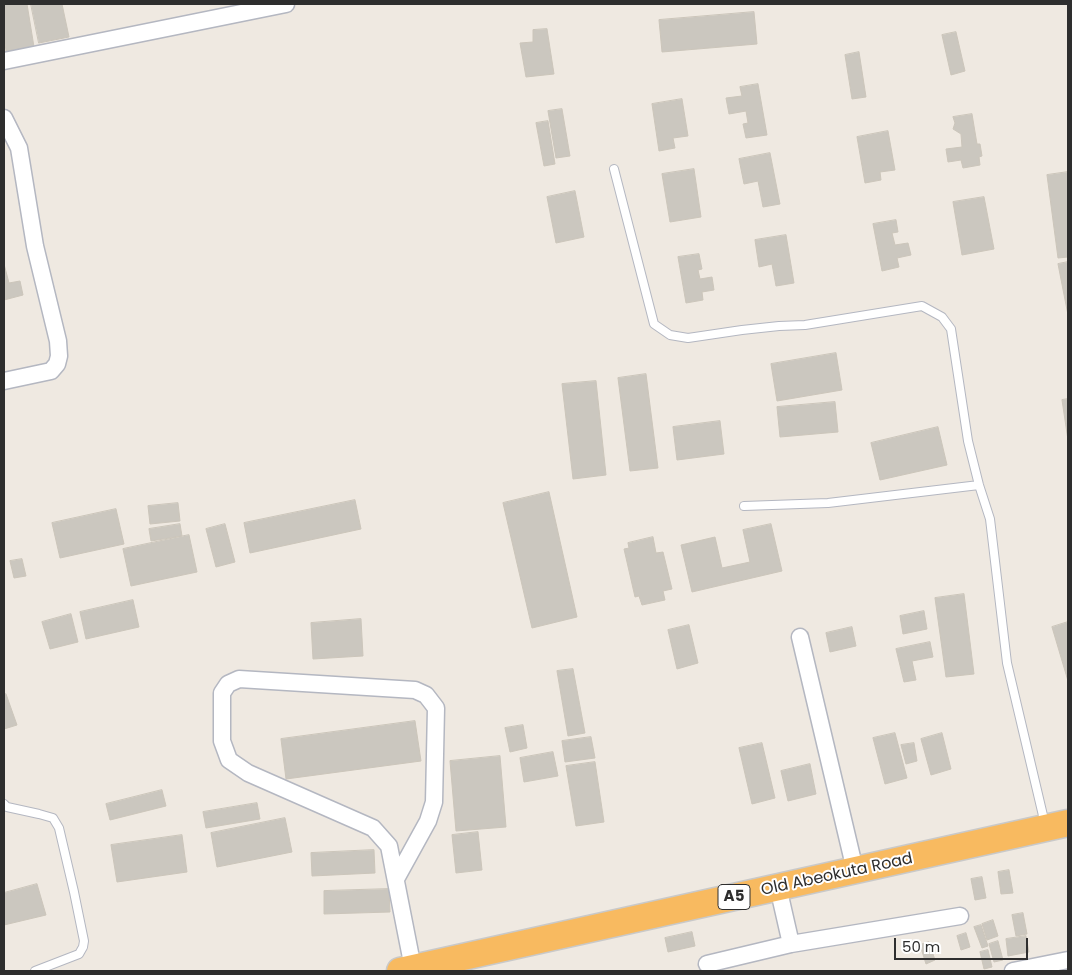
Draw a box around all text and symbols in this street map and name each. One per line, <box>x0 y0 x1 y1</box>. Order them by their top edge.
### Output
street label: Old Abeokuta Road <box>760 850 914 900</box>
road number: A5 <box>718 884 750 910</box>
scale bar <box>897 928 1031 960</box>
text: 50 m <box>902 936 940 957</box>

